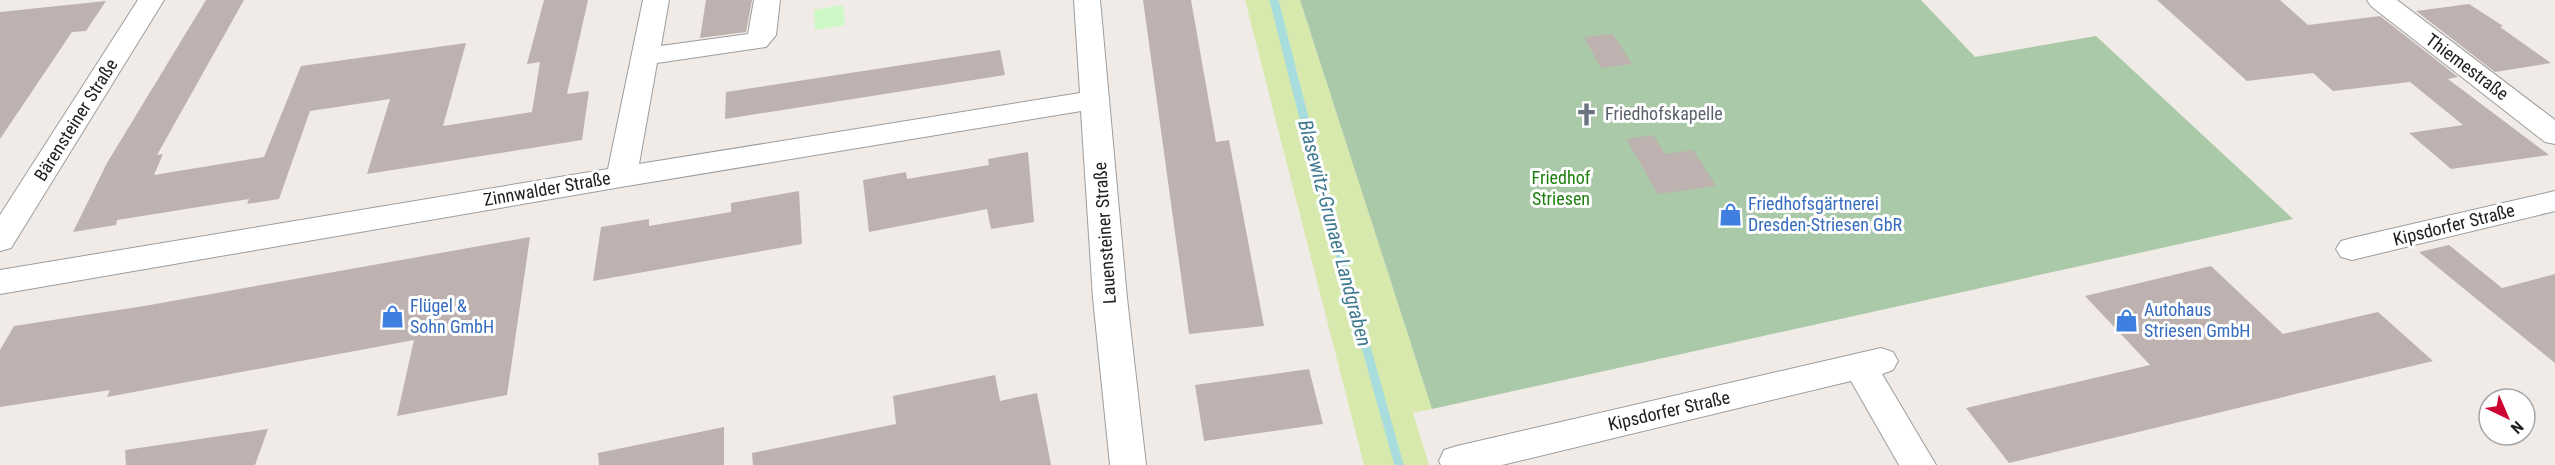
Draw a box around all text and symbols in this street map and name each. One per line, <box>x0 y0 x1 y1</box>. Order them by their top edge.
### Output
street label: Thiemestraße <box>2422 29 2513 104</box>
street label: Bärensteiner Straße <box>30 55 122 185</box>
church icon: Friedhofskapelle <box>1574 101 1600 127</box>
place label: Friedhofskapelle <box>1605 103 1723 124</box>
water label: Blasewitz‐Grunaer Landgraben <box>1293 117 1377 349</box>
street label: Lauensteiner Straße <box>1089 161 1120 305</box>
street label: Zinnwalder Straße <box>482 167 612 210</box>
park label: Friedhof Striesen <box>1532 167 1591 209</box>
place label: Friedhofsgärtnerei Dresden-Striesen GbR <box>1748 193 1903 235</box>
street label: Kipsdorfer Straße <box>2391 199 2517 250</box>
shop icon: Friedhofsgärtnerei Dresden-Striesen GbR <box>1717 201 1743 227</box>
place label: Flügel & Sohn GmbH <box>410 295 494 337</box>
place label: Autohaus Striesen GmbH <box>2144 299 2250 341</box>
shop icon: Flügel & Sohn GmbH <box>379 303 405 329</box>
shop icon: Autohaus Striesen GmbH <box>2113 307 2139 333</box>
street label: Kipsdorfer Straße <box>1606 386 1732 435</box>
north arrow <box>2477 387 2537 447</box>
text: N <box>2507 417 2527 438</box>

